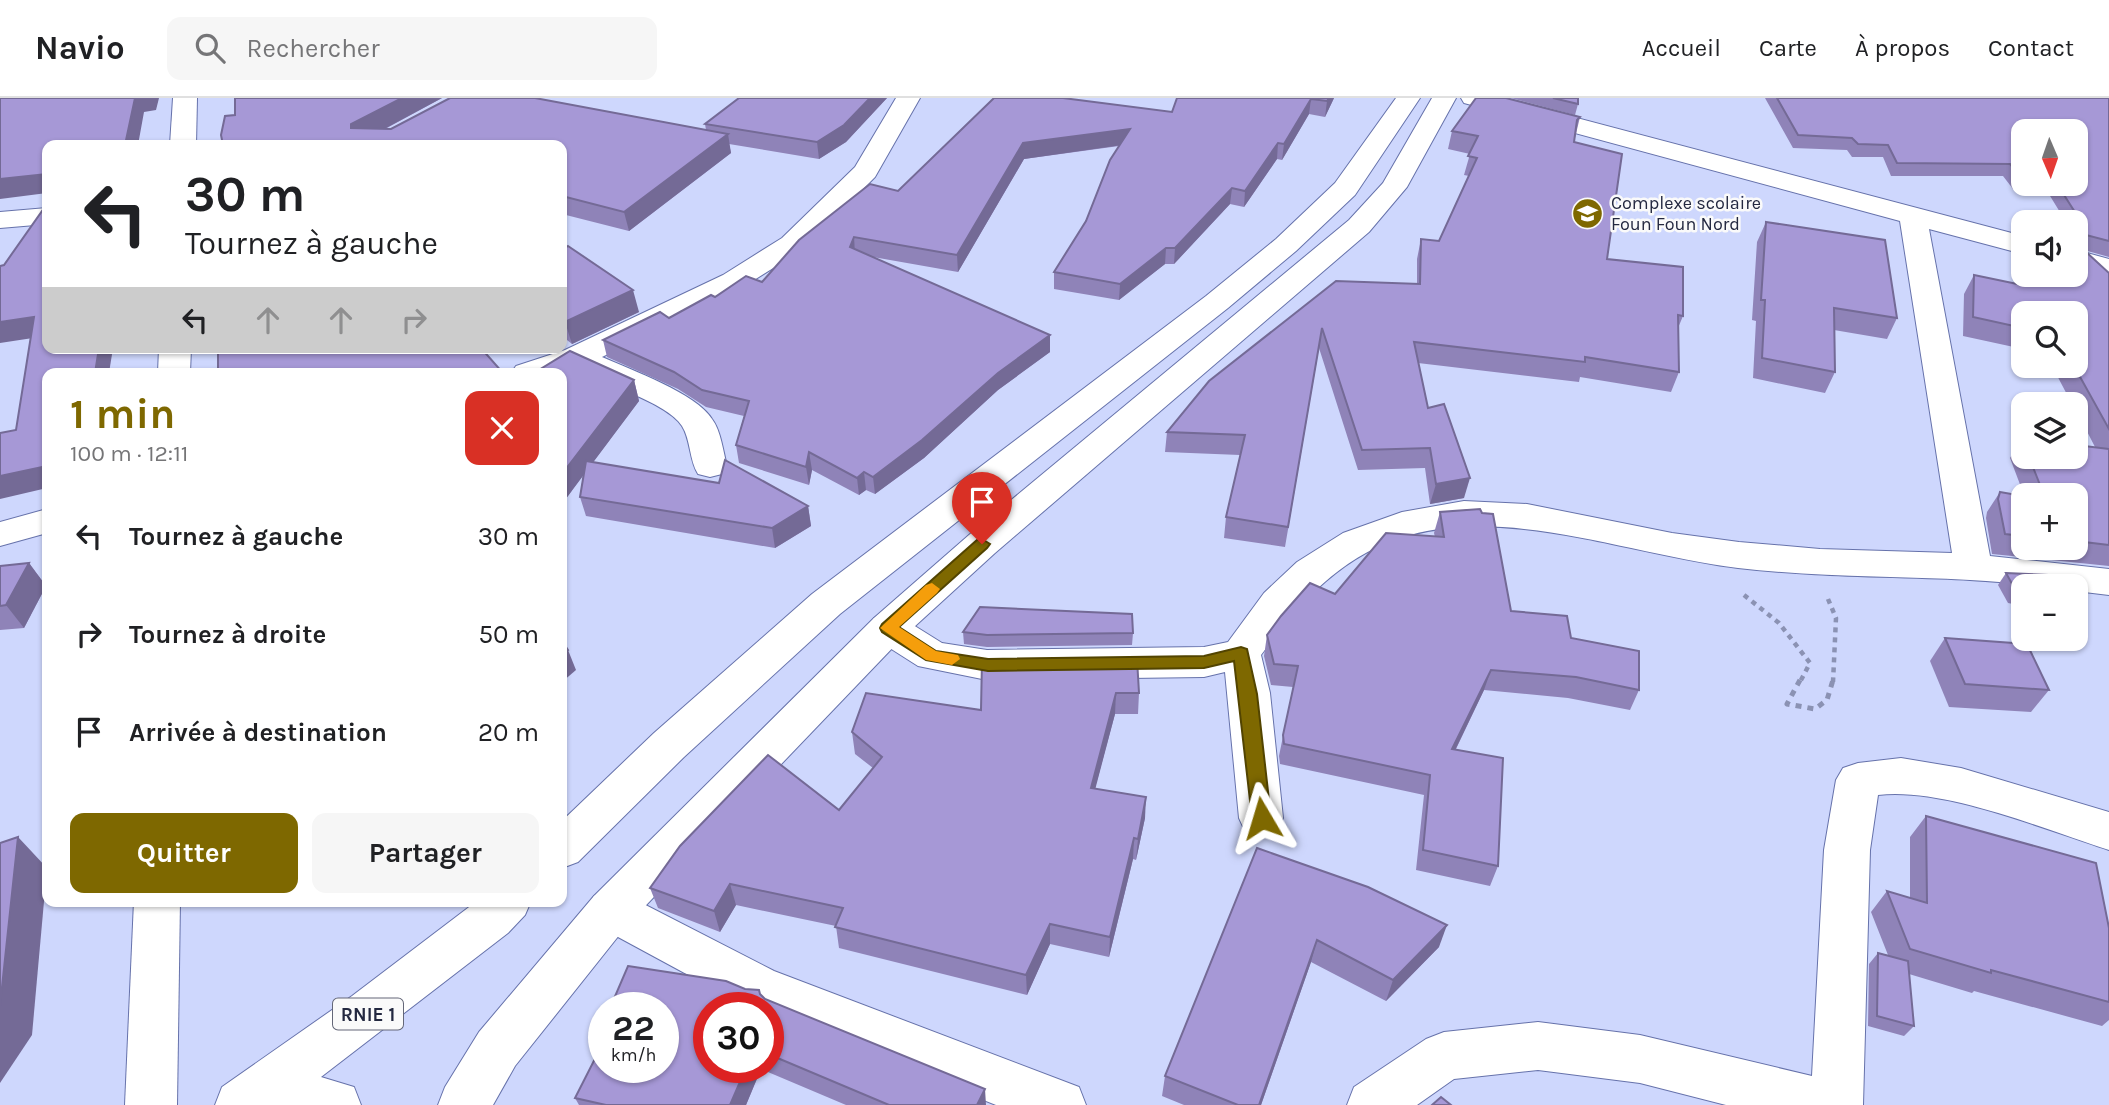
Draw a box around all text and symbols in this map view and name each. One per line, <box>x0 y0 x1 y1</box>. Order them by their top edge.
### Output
search box <box>167 17 657 80</box>
text: Navio <box>35 29 125 67</box>
icon: search <box>191 29 229 67</box>
text: Rechercher <box>247 33 380 64</box>
text: Accueil <box>1642 34 1721 62</box>
text: Carte <box>1759 34 1817 62</box>
text: À propos <box>1855 34 1950 62</box>
text: Contact <box>1988 34 2074 62</box>
north arrow <box>2011 119 2088 196</box>
map controls <box>2011 119 2088 651</box>
text: 30 m <box>185 166 305 223</box>
icon: left <box>70 168 161 259</box>
place label: Complexe scolaire Foun Foun Nord <box>1611 192 1761 235</box>
school or university icon: Complexe scolaire Foun Foun Nord <box>1571 196 1605 230</box>
button: sound <box>2011 210 2088 287</box>
text: Tournez à gauche <box>185 225 438 262</box>
icon: left <box>176 301 214 339</box>
icon: ahead <box>249 301 287 339</box>
icon: ahead <box>322 301 360 339</box>
icon: right <box>395 301 433 339</box>
button: search <box>2011 301 2088 378</box>
text: 1 min <box>70 389 175 439</box>
button: close <box>465 391 539 465</box>
button: layers <box>2011 392 2088 469</box>
text: 100 m · 12:11 <box>70 440 188 467</box>
pin <box>952 472 1012 544</box>
icon: arrive <box>963 483 1001 521</box>
button: + <box>2011 483 2088 560</box>
icon: left <box>70 517 108 555</box>
text: Tournez à gauche <box>129 521 343 552</box>
text: 30 m <box>478 521 539 552</box>
button: − <box>2011 574 2088 651</box>
icon: right <box>70 615 108 653</box>
text: Tournez à droite <box>129 619 326 650</box>
text: 50 m <box>478 619 539 650</box>
icon: arrive <box>70 713 108 751</box>
text: Arrivée à destination <box>129 717 387 748</box>
text: 20 m <box>478 717 539 748</box>
position arrow <box>1225 781 1299 855</box>
button: Quitter <box>70 813 298 893</box>
button: Partager <box>312 813 539 893</box>
speed limit sign: 30 <box>693 992 784 1083</box>
road number: RNIE 1 <box>333 998 403 1030</box>
text: 22 <box>612 1008 655 1049</box>
text: km/h <box>611 1044 656 1066</box>

